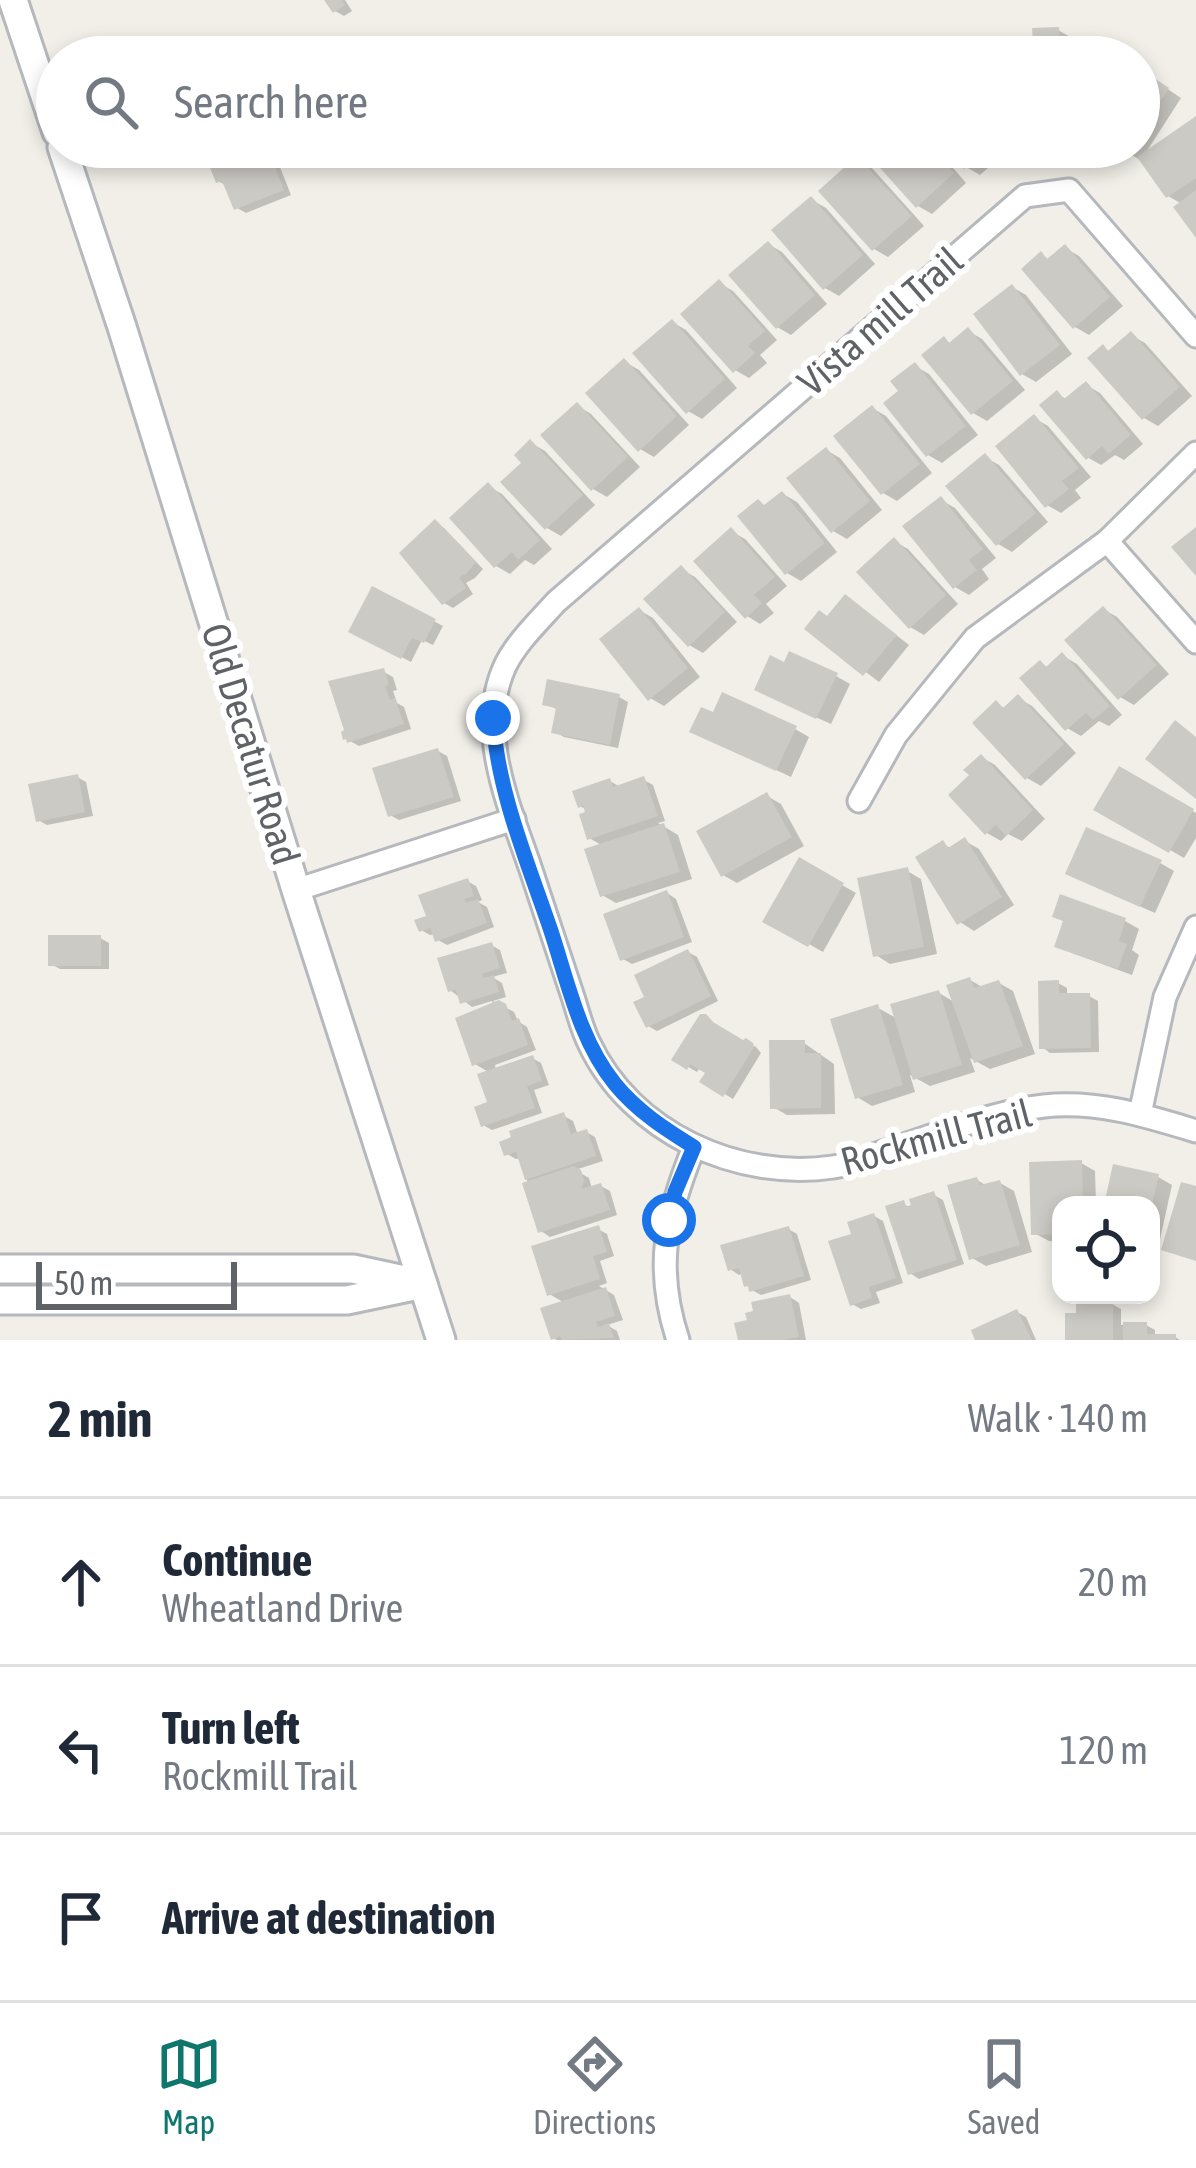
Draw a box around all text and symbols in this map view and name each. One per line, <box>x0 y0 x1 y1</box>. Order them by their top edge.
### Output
search box <box>36 36 1160 168</box>
icon: search <box>78 69 144 135</box>
text: Search here <box>174 76 368 128</box>
street label: Vista mill Trail <box>789 238 971 404</box>
street label: Old Decatur Road <box>193 618 309 870</box>
route end <box>466 691 520 745</box>
street label: Rockmill Trail <box>836 1090 1036 1184</box>
route start <box>642 1193 696 1247</box>
map controls <box>1052 1196 1160 1304</box>
button: locate <box>1052 1196 1160 1304</box>
scale bar <box>36 1256 237 1309</box>
text: 50 m <box>54 1264 113 1302</box>
text: 2 min <box>48 1389 152 1448</box>
text: Walk · 140 m <box>968 1396 1148 1440</box>
text: Continue <box>162 1534 313 1586</box>
icon: ahead <box>48 1549 114 1615</box>
text: 20 m <box>1078 1560 1148 1604</box>
text: Wheatland Drive <box>162 1586 403 1630</box>
text: Turn left <box>162 1702 300 1754</box>
icon: left <box>48 1717 114 1783</box>
text: 120 m <box>1060 1728 1148 1772</box>
text: Rockmill Trail <box>162 1754 357 1798</box>
icon: arrive <box>48 1885 114 1951</box>
text: Arrive at destination <box>162 1892 496 1944</box>
tab: Map <box>156 2031 222 2141</box>
tab: Directions <box>533 2031 656 2141</box>
tab: Saved <box>967 2031 1040 2141</box>

